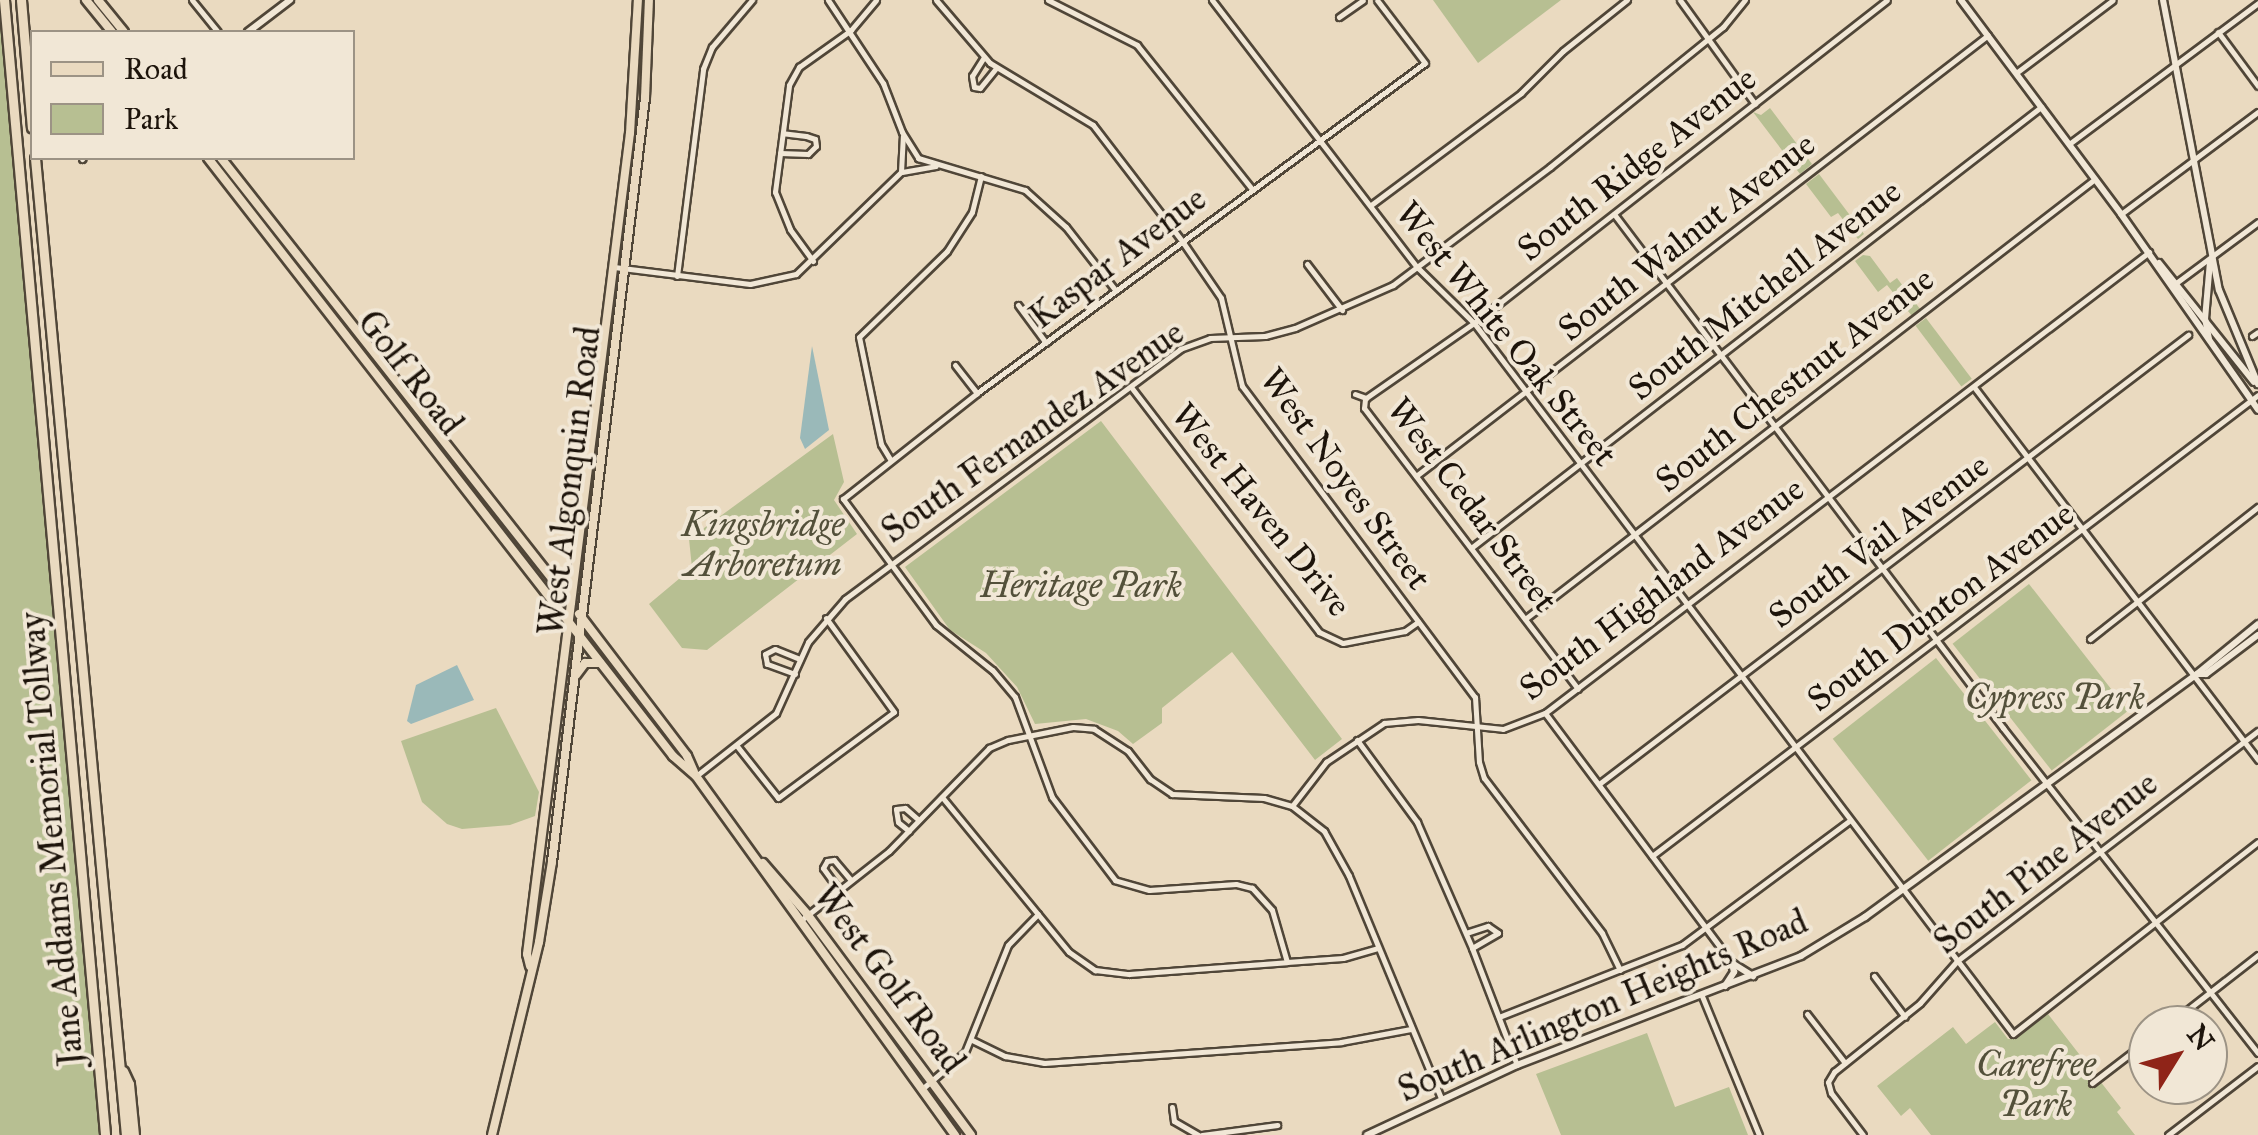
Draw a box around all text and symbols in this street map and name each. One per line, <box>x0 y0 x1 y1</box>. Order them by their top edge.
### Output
legend <box>30 30 355 160</box>
text: Road <box>124 51 188 87</box>
street label: South Ridge Avenue <box>1509 58 1765 270</box>
text: Park <box>124 101 178 137</box>
street label: South Walnut Avenue <box>1550 124 1824 350</box>
street label: South Mitchell Avenue <box>1620 171 1910 409</box>
street label: Kaspar Avenue <box>1021 178 1215 338</box>
street label: West White Oak Street <box>1386 193 1626 475</box>
street label: South Chestnut Avenue <box>1648 258 1942 502</box>
street label: Golf Road <box>348 302 472 444</box>
street label: South Fernandez Avenue <box>874 312 1192 552</box>
street label: West Algonquin Road <box>530 324 610 638</box>
street label: West Noyes Street <box>1251 360 1439 598</box>
street label: West Cedar Street <box>1378 390 1566 620</box>
street label: West Haven Drive <box>1162 395 1360 625</box>
street label: South Vail Avenue <box>1761 445 1997 637</box>
street label: South Highland Avenue <box>1512 468 1812 710</box>
street label: South Dunton Avenue <box>1799 493 2083 721</box>
park label: Kingsbridge Arboretum <box>682 504 844 586</box>
park label: Heritage Park <box>980 565 1182 607</box>
street label: Jane Addams Memorial Tollway <box>11 611 93 1067</box>
park label: Cypress Park <box>1965 677 2145 719</box>
street label: South Pine Avenue <box>1926 763 2166 963</box>
street label: West Golf Road <box>804 876 974 1082</box>
street label: South Arlington Heights Road <box>1392 901 1814 1111</box>
north arrow <box>2128 1005 2228 1105</box>
text: N <box>2180 1018 2222 1058</box>
park label: Carefree Park <box>1976 1044 2096 1126</box>

